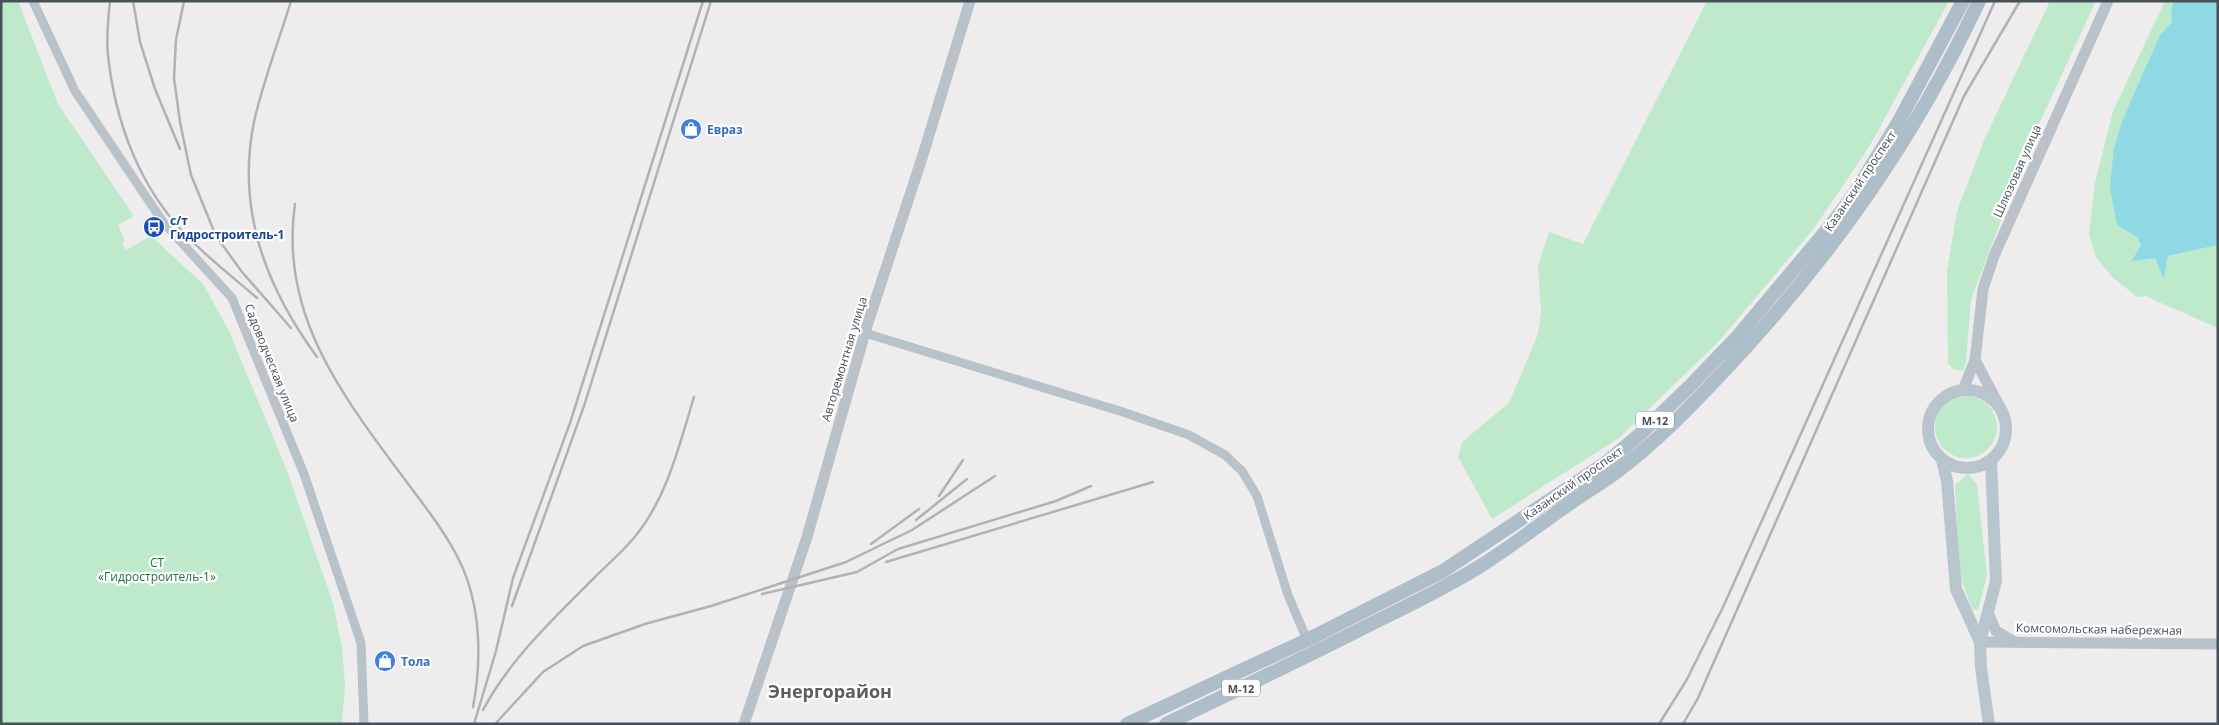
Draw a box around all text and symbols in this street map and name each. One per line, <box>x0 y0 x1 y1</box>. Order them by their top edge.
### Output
shop icon: Евраз <box>679 117 703 141</box>
place label: Евраз <box>707 121 743 138</box>
street label: Шлюзовая улица <box>1989 122 2045 220</box>
street label: Казанский проспект <box>1820 127 1900 235</box>
place label: с/т Гидростроитель-1 <box>170 212 284 243</box>
bus stop icon: с/т Гидростроитель-1 <box>142 215 166 239</box>
street label: Авторемонтная улица <box>817 295 871 423</box>
street label: Садоводческая улица <box>240 301 304 425</box>
road number: М-12 <box>1636 412 1674 428</box>
street label: Казанский проспект <box>1520 442 1627 524</box>
park label: СТ «Гидростроитель-1» <box>98 554 216 585</box>
street label: Комсомольская набережная <box>2016 619 2182 639</box>
shop icon: Тола <box>373 649 397 673</box>
place label: Тола <box>401 653 430 670</box>
district label: Энергорайон <box>768 679 892 703</box>
road number: М-12 <box>1222 680 1260 696</box>

